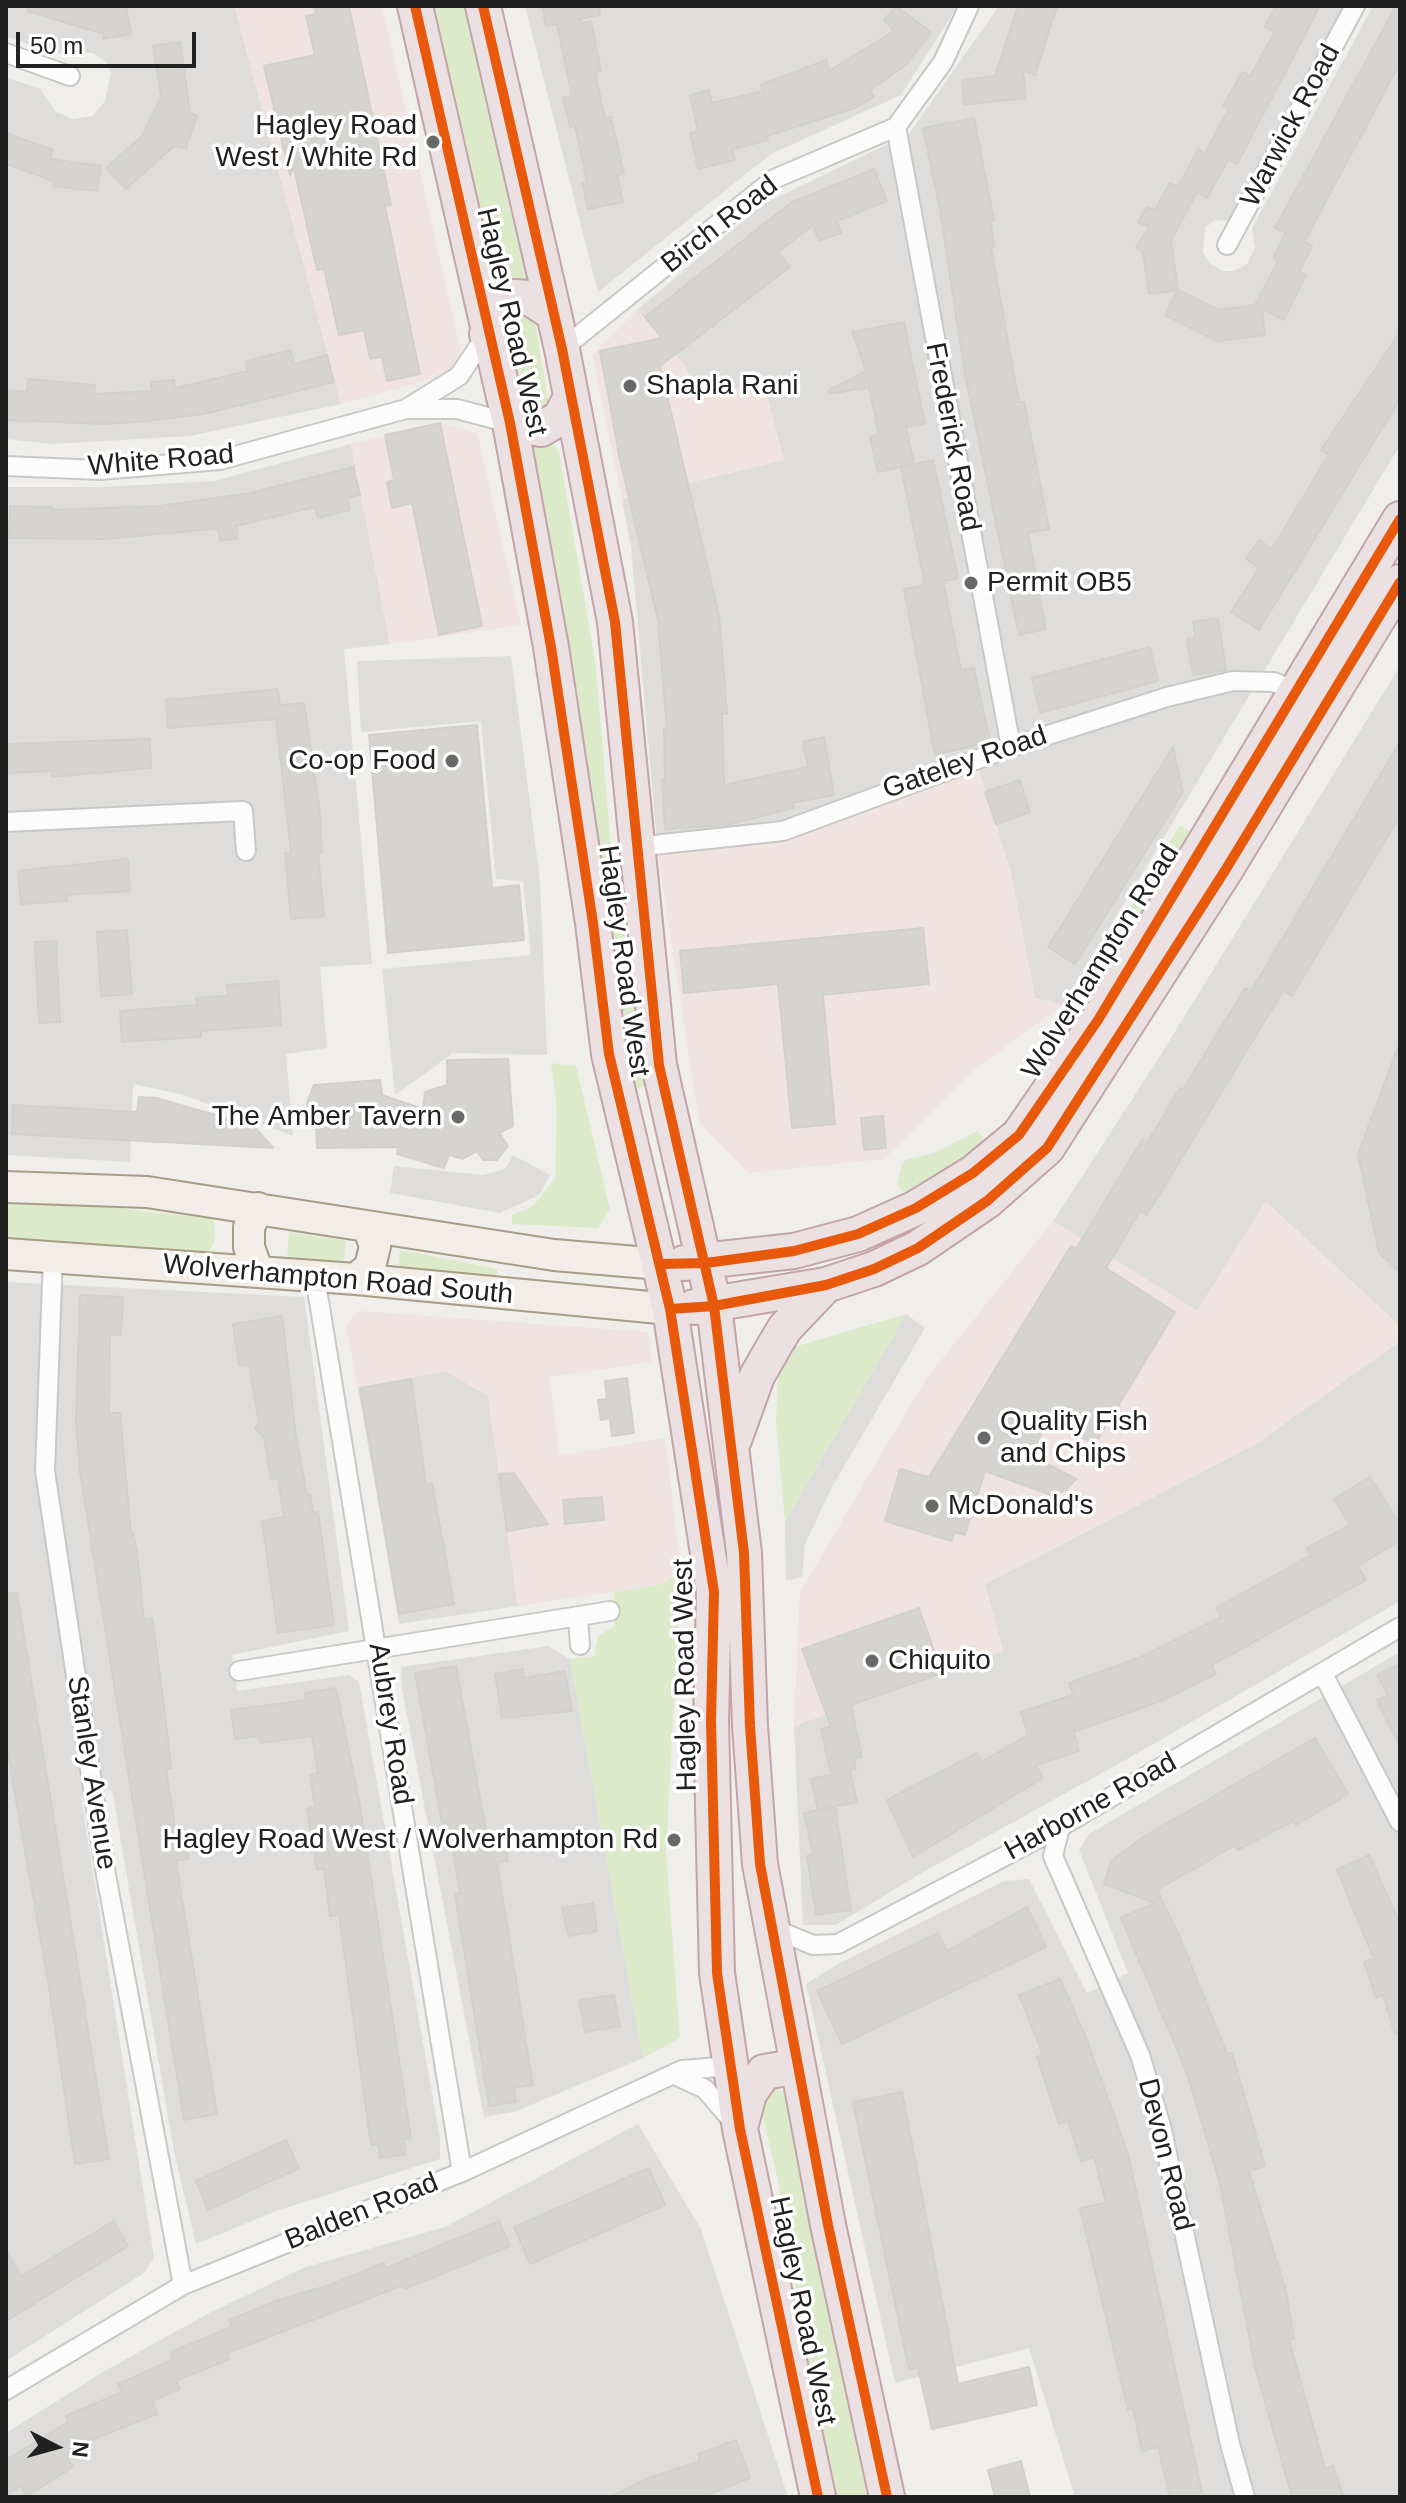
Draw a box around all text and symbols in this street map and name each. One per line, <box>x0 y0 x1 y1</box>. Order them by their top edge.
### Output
scale bar <box>20 16 200 66</box>
text: 50 m <box>30 32 83 59</box>
street label: Warwick Road <box>1234 39 1348 213</box>
place label: Hagley Road West / White Rd <box>215 109 417 175</box>
marker: Hagley Road West / White Rd <box>424 133 442 151</box>
street label: Birch Road <box>655 169 785 281</box>
street label: Hagley Road West <box>468 205 554 439</box>
street label: Frederick Road <box>917 340 987 534</box>
place label: Shapla Rani <box>646 369 799 403</box>
marker: Shapla Rani <box>621 377 639 395</box>
street label: White Road <box>87 438 235 484</box>
place label: Permit OB5 <box>987 566 1132 600</box>
marker: Permit OB5 <box>962 574 980 592</box>
street label: Gateley Road <box>879 719 1051 807</box>
place label: Co-op Food <box>288 744 436 778</box>
marker: Co-op Food <box>443 752 461 770</box>
street label: Wolverhampton Road <box>1015 838 1187 1086</box>
street label: Hagley Road West <box>590 843 656 1079</box>
place label: The Amber Tavern <box>212 1100 442 1134</box>
marker: The Amber Tavern <box>449 1108 467 1126</box>
street label: Wolverhampton Road South <box>162 1248 514 1312</box>
place label: Quality Fish and Chips <box>1000 1405 1148 1471</box>
marker: Quality Fish and Chips <box>975 1429 993 1447</box>
place label: McDonald's <box>948 1489 1093 1523</box>
marker: McDonald's <box>923 1497 941 1515</box>
street label: Hagley Road West <box>667 1558 705 1792</box>
street label: Aubrey Road <box>361 1641 419 1807</box>
place label: Chiquito <box>888 1644 991 1678</box>
marker: Chiquito <box>863 1652 881 1670</box>
street label: Stanley Avenue <box>59 1674 123 1872</box>
street label: Harborne Road <box>999 1746 1183 1868</box>
place label: Hagley Road West / Wolverhampton Rd <box>163 1823 658 1857</box>
marker: Hagley Road West / Wolverhampton Rd <box>665 1831 683 1849</box>
street label: Devon Road <box>1130 2075 1200 2235</box>
street label: Balden Road <box>281 2166 443 2258</box>
street label: Hagley Road West <box>761 2194 843 2428</box>
north arrow <box>16 2407 96 2487</box>
text: N <box>67 2440 94 2459</box>

